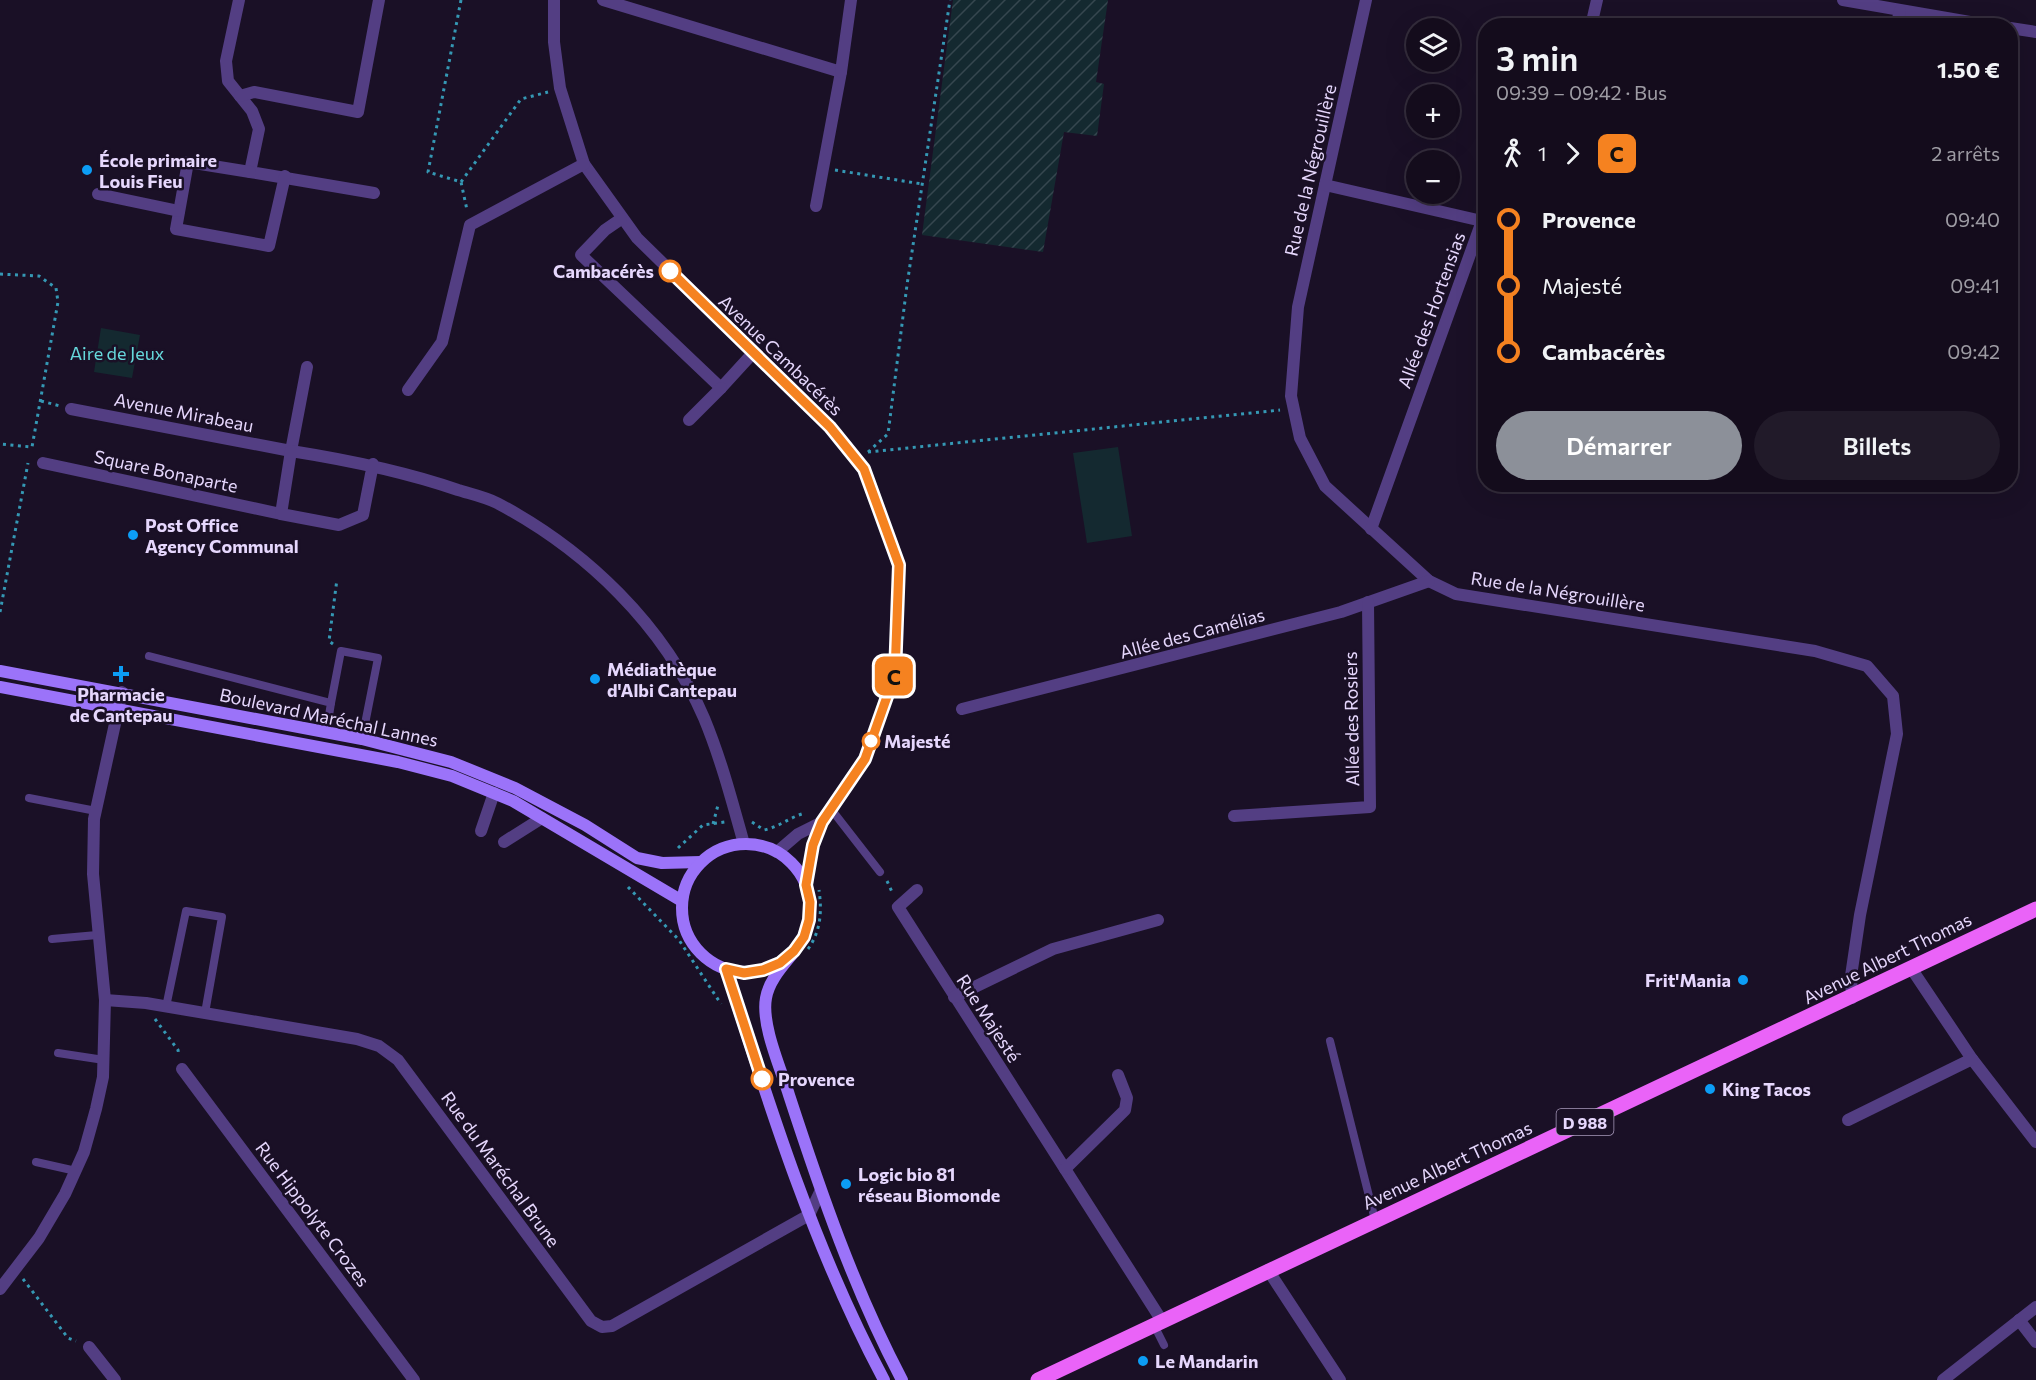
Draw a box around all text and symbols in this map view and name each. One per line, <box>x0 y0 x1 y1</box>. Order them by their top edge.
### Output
map controls <box>1406 18 1460 204</box>
button: layers <box>1406 18 1460 72</box>
text: 3 min <box>1496 37 1578 78</box>
text: 1.50 € <box>1937 56 2000 83</box>
text: 09:39 – 09:42 · Bus <box>1496 80 1667 104</box>
street label: Rue de la Négrouillère <box>1279 82 1341 258</box>
button: + <box>1406 84 1460 138</box>
icon: walk <box>1496 137 1529 170</box>
icon: forward <box>1556 137 1589 170</box>
text: 1 <box>1538 141 1547 165</box>
text: C <box>1610 141 1624 166</box>
text: 2 arrêts <box>1931 141 2000 165</box>
place label: École primaire Louis Fieu <box>99 149 217 192</box>
button: − <box>1406 150 1460 204</box>
marker: École primaire Louis Fieu <box>80 163 94 177</box>
text: Provence <box>1542 206 1636 233</box>
text: 09:40 <box>1945 207 2000 231</box>
street label: Allée des Hortensias <box>1393 229 1469 391</box>
place label: Cambacérès <box>553 260 654 282</box>
marker: Cambacérès <box>659 260 681 282</box>
text: Majesté <box>1542 272 1622 299</box>
text: 09:41 <box>1950 273 2000 297</box>
street label: Avenue Cambacérès <box>714 290 848 420</box>
text: Cambacérès <box>1542 338 1665 365</box>
text: 09:42 <box>1947 339 2000 363</box>
park label: Aire de Jeux <box>70 342 165 364</box>
street label: Avenue Mirabeau <box>113 388 255 436</box>
button: Démarrer <box>1496 411 1742 480</box>
button: Billets <box>1754 411 2000 480</box>
street label: Square Bonaparte <box>92 445 240 497</box>
place label: Post Office Agency Communal <box>145 514 299 557</box>
marker: Post Office Agency Communal <box>126 528 140 542</box>
street label: Rue de la Négrouillère <box>1469 566 1647 616</box>
street label: Allée des Camélias <box>1117 603 1267 663</box>
street label: Allée des Rosiers <box>1339 651 1363 787</box>
line badge: C <box>874 656 914 696</box>
place label: Médiathèque d'Albi Cantepau <box>607 658 737 701</box>
text: C <box>887 664 901 689</box>
marker: Pharmacie de Cantepau <box>114 667 128 681</box>
marker: Médiathèque d'Albi Cantepau <box>588 672 602 686</box>
place label: Pharmacie de Cantepau <box>69 683 173 726</box>
street label: Boulevard Maréchal Lannes <box>218 683 440 751</box>
place label: Majesté <box>884 730 950 752</box>
marker: Majesté <box>862 732 880 750</box>
street label: Avenue Albert Thomas <box>1799 908 1975 1008</box>
place label: Frit'Mania <box>1645 969 1731 991</box>
street label: Rue Majesté <box>952 970 1026 1066</box>
marker: Frit'Mania <box>1736 973 1750 987</box>
marker: Provence <box>751 1068 773 1090</box>
place label: Provence <box>778 1068 855 1090</box>
place label: King Tacos <box>1722 1078 1811 1100</box>
marker: King Tacos <box>1703 1082 1717 1096</box>
street label: Rue du Maréchal Brune <box>437 1087 565 1251</box>
road number: D 988 <box>1556 1109 1614 1135</box>
street label: Avenue Albert Thomas <box>1359 1116 1535 1214</box>
street label: Rue Hippolyte Crozes <box>251 1137 375 1291</box>
place label: Logic bio 81 réseau Biomonde <box>858 1163 1000 1206</box>
marker: Logic bio 81 réseau Biomonde <box>839 1177 853 1191</box>
place label: Le Mandarin <box>1155 1350 1258 1372</box>
marker: Le Mandarin <box>1136 1354 1150 1368</box>

